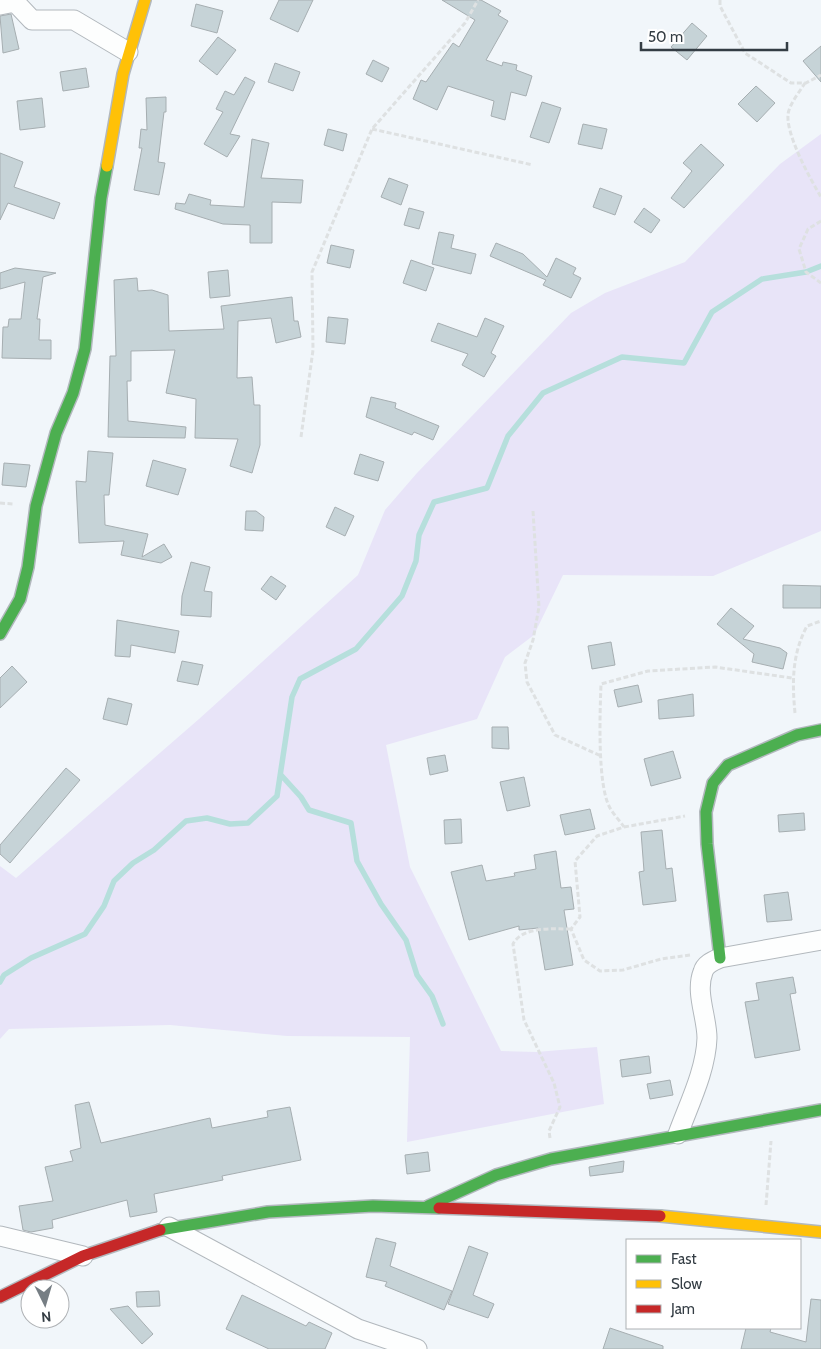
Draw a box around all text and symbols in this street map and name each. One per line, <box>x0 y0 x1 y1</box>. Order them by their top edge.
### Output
scale bar <box>641 20 787 52</box>
text: 50 m <box>648 28 683 46</box>
legend <box>626 1239 801 1329</box>
text: Fast <box>671 1250 696 1268</box>
text: Slow <box>671 1275 702 1293</box>
north arrow <box>20 1279 70 1329</box>
text: Jam <box>670 1300 695 1318</box>
text: N <box>40 1308 52 1326</box>

